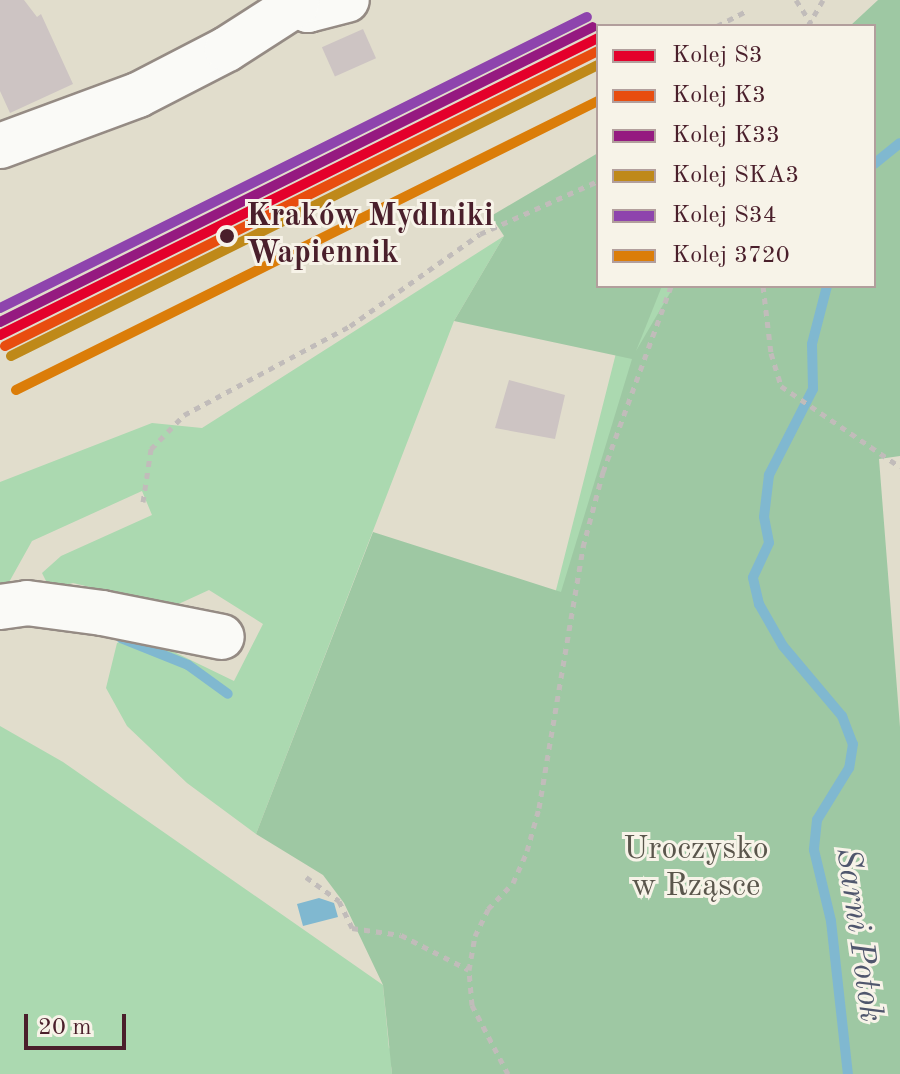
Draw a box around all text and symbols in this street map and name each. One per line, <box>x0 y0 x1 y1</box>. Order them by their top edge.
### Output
legend <box>596 24 876 288</box>
text: Kolej S3 <box>672 44 763 68</box>
text: Kolej K3 <box>672 84 766 108</box>
text: Kolej K33 <box>672 124 780 148</box>
text: Kolej SKA3 <box>672 164 799 188</box>
place label: Kraków Mydlniki Wapiennik <box>246 199 494 274</box>
text: Kolej S34 <box>672 204 777 228</box>
marker: Kraków Mydlniki Wapiennik <box>215 224 239 248</box>
text: Kolej 3720 <box>672 244 790 268</box>
park label: Uroczysko w Rząsce <box>623 832 769 907</box>
water label: Sarni Potok <box>826 845 890 1025</box>
scale bar <box>28 998 130 1048</box>
text: 20 m <box>38 1016 92 1040</box>

